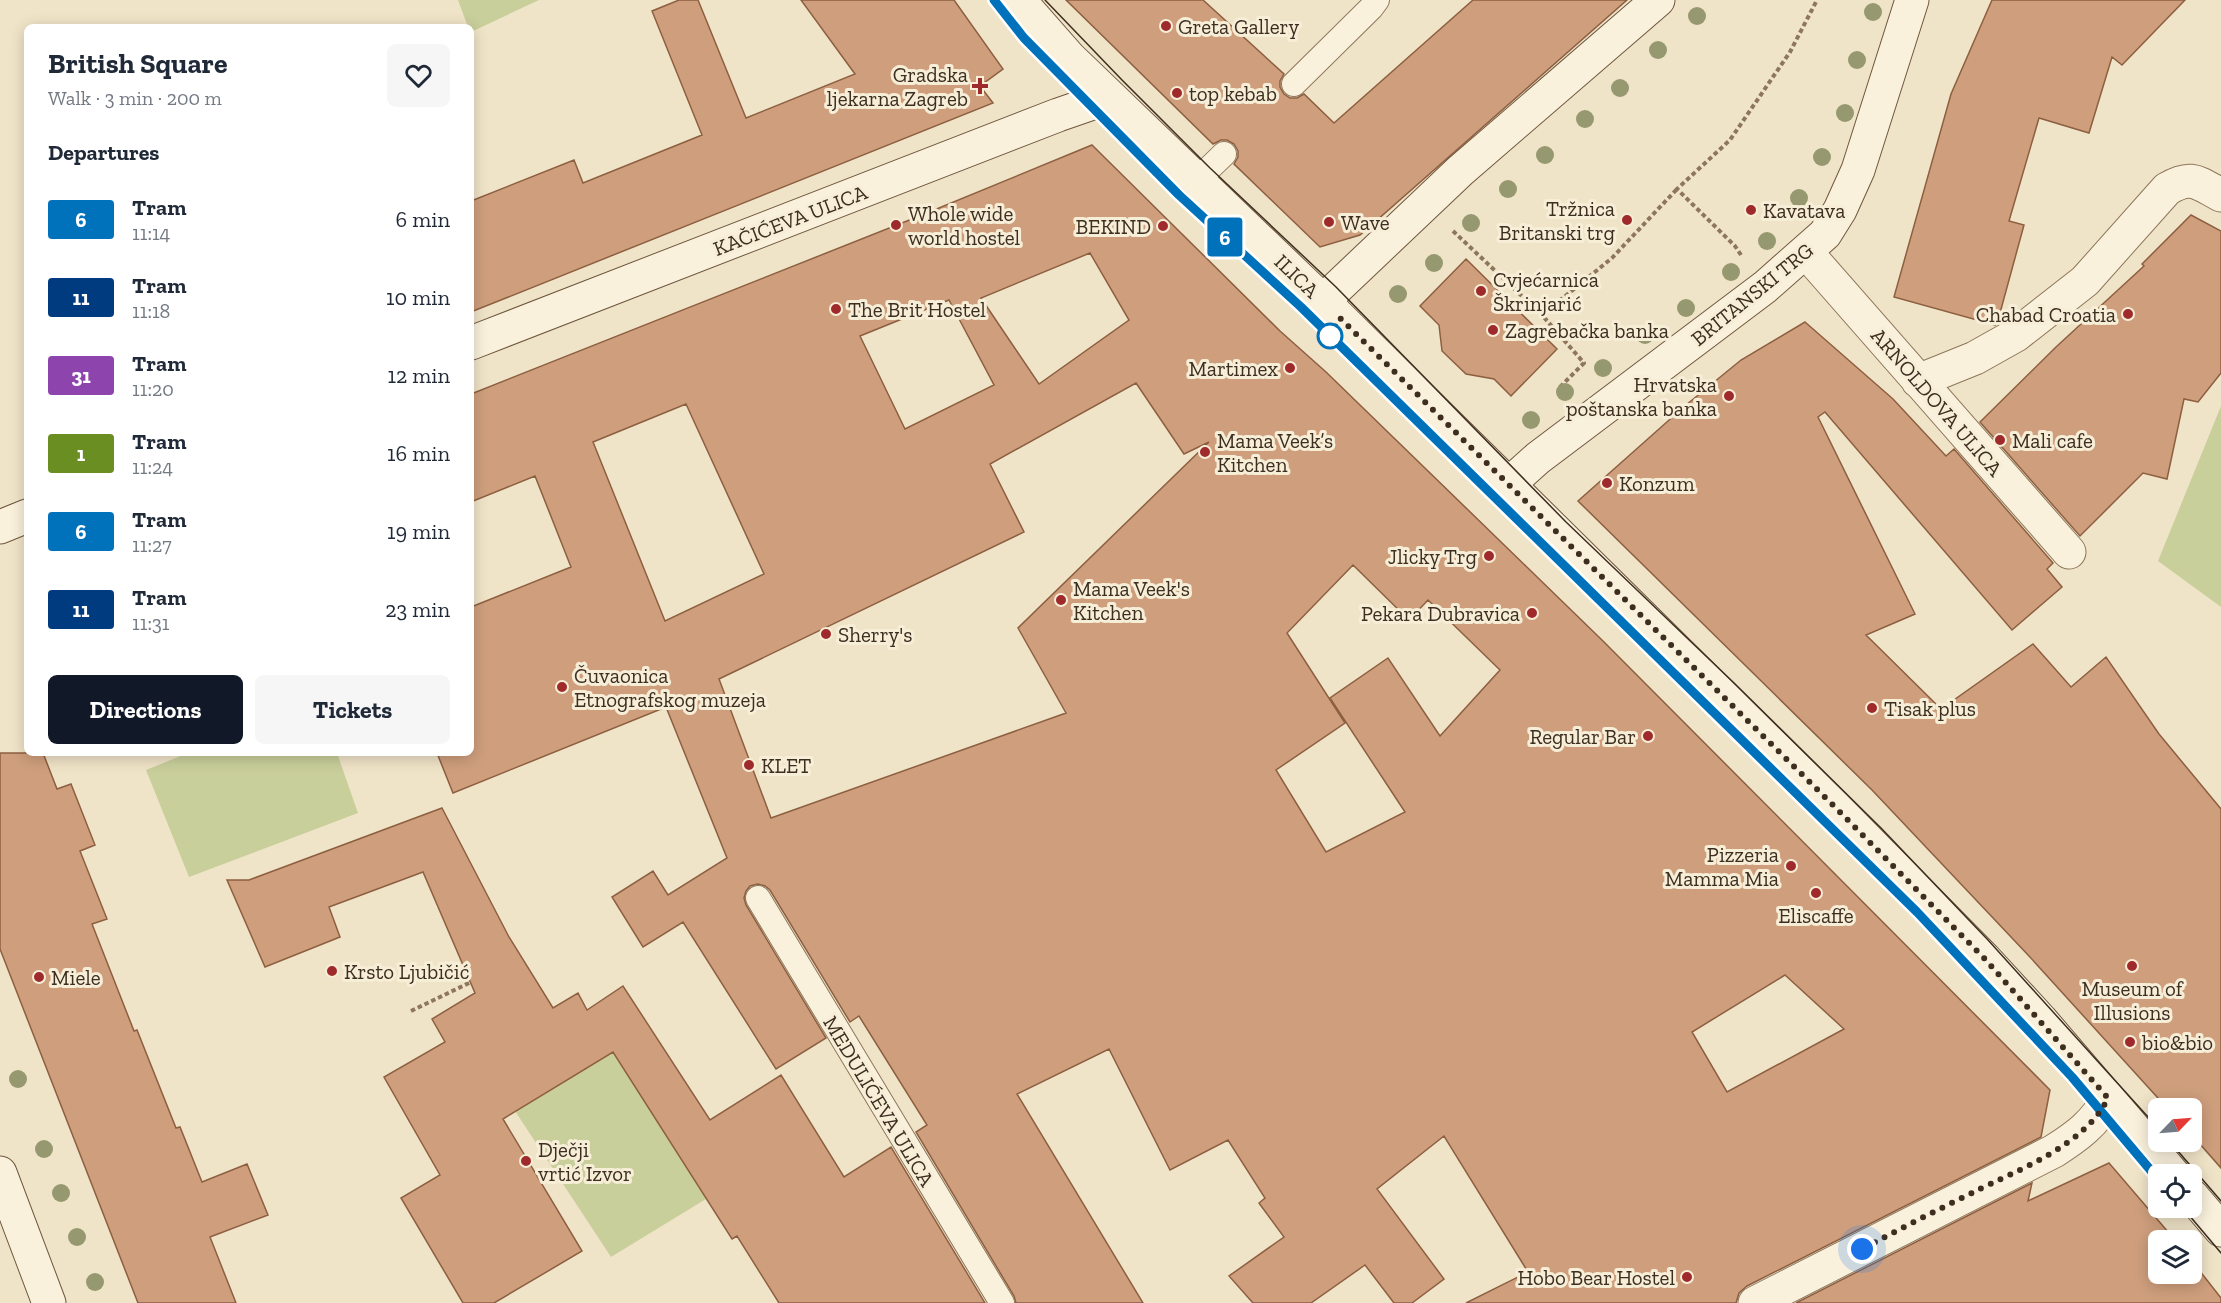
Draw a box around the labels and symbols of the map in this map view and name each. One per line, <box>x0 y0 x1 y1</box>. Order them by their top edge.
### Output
place label: Greta Gallery <box>1178 14 1299 39</box>
marker: Greta Gallery <box>1159 19 1173 33</box>
place label: Gradska ljekarna Zagreb <box>827 62 968 112</box>
marker: Gradska ljekarna Zagreb <box>973 79 987 93</box>
place label: top kebab <box>1189 81 1277 106</box>
marker: top kebab <box>1170 86 1184 100</box>
street label: KAČIĆEVA ULICA <box>710 179 871 261</box>
place label: Tržnica Britanski trg <box>1499 196 1615 245</box>
place label: Kavatava <box>1763 198 1845 223</box>
place label: Whole wide world hostel <box>908 201 1021 250</box>
marker: Kavatava <box>1744 203 1758 217</box>
place label: Wave <box>1341 210 1390 235</box>
marker: Tržnica Britanski trg <box>1620 213 1634 227</box>
place label: BEKIND <box>1075 214 1151 239</box>
marker: Wave <box>1322 215 1336 229</box>
marker: Whole wide world hostel <box>889 218 903 232</box>
line badge: 6 <box>1206 218 1244 256</box>
marker: BEKIND <box>1156 219 1170 233</box>
street label: BRITANSKI TRG <box>1686 237 1818 351</box>
street label: ILICA <box>1270 249 1325 303</box>
place label: Cvjećarnica Škrinjarić <box>1493 267 1599 317</box>
marker: Cvjećarnica Škrinjarić <box>1474 284 1488 298</box>
place label: The Brit Hostel <box>848 297 986 322</box>
marker: The Brit Hostel <box>829 302 843 316</box>
place label: Chabad Croatia <box>1976 302 2116 327</box>
marker: Chabad Croatia <box>2121 307 2135 321</box>
place label: Zagrebačka banka <box>1505 318 1669 343</box>
unlabelled marker <box>1317 323 1343 349</box>
marker: Zagrebačka banka <box>1486 323 1500 337</box>
street label: ARNOLDOVA ULICA <box>1866 323 2008 481</box>
place label: Martimex <box>1188 356 1278 381</box>
marker: Martimex <box>1283 361 1297 375</box>
place label: Hrvatska poštanska banka <box>1566 372 1717 421</box>
marker: Hrvatska poštanska banka <box>1722 389 1736 403</box>
place label: Mama Veek’s Kitchen <box>1217 428 1333 477</box>
place label: Mali cafe <box>2012 428 2093 453</box>
marker: Mali cafe <box>1993 433 2007 447</box>
marker: Mama Veek’s Kitchen <box>1198 445 1212 459</box>
place label: Konzum <box>1619 471 1695 496</box>
marker: Konzum <box>1600 476 1614 490</box>
place label: Jlicky Trg <box>1388 544 1477 569</box>
marker: Jlicky Trg <box>1482 549 1496 563</box>
place label: Mama Veek's Kitchen <box>1073 576 1190 625</box>
marker: Mama Veek's Kitchen <box>1054 593 1068 607</box>
place label: Pekara Dubravica <box>1361 601 1520 626</box>
marker: Pekara Dubravica <box>1525 606 1539 620</box>
place label: Sherry's <box>838 622 912 647</box>
marker: Sherry's <box>819 627 833 641</box>
place label: Čuvaonica Etnografskog muzeja <box>574 663 766 713</box>
marker: Čuvaonica Etnografskog muzeja <box>555 680 569 694</box>
place label: Tisak plus <box>1884 696 1976 721</box>
marker: Tisak plus <box>1865 701 1879 715</box>
place label: Regular Bar <box>1530 724 1636 749</box>
marker: Regular Bar <box>1641 729 1655 743</box>
place label: KLET <box>761 753 811 778</box>
marker: KLET <box>742 758 756 772</box>
place label: Pizzeria Mamma Mia <box>1665 842 1779 891</box>
marker: Pizzeria Mamma Mia <box>1784 859 1798 873</box>
marker: Eliscaffe <box>1809 886 1823 900</box>
place label: Eliscaffe <box>1778 903 1854 928</box>
place label: Krsto Ljubičić <box>344 959 469 985</box>
marker: Museum of Illusions <box>2125 959 2139 973</box>
marker: Krsto Ljubičić <box>325 964 339 978</box>
place label: Miele <box>51 965 101 990</box>
marker: Miele <box>32 970 46 984</box>
place label: Museum of Illusions <box>2081 976 2184 1025</box>
street label: MEDULIĆEVA ULICA <box>818 1011 940 1191</box>
place label: bio&bio <box>2141 1030 2213 1055</box>
marker: bio&bio <box>2123 1035 2137 1049</box>
north arrow <box>2148 1098 2202 1152</box>
place label: Dječji vrtić Izvor <box>538 1137 632 1186</box>
marker: Dječji vrtić Izvor <box>519 1154 533 1168</box>
your location <box>1847 1234 1877 1264</box>
place label: Hobo Bear Hostel <box>1518 1265 1675 1290</box>
marker: Hobo Bear Hostel <box>1680 1270 1694 1284</box>

